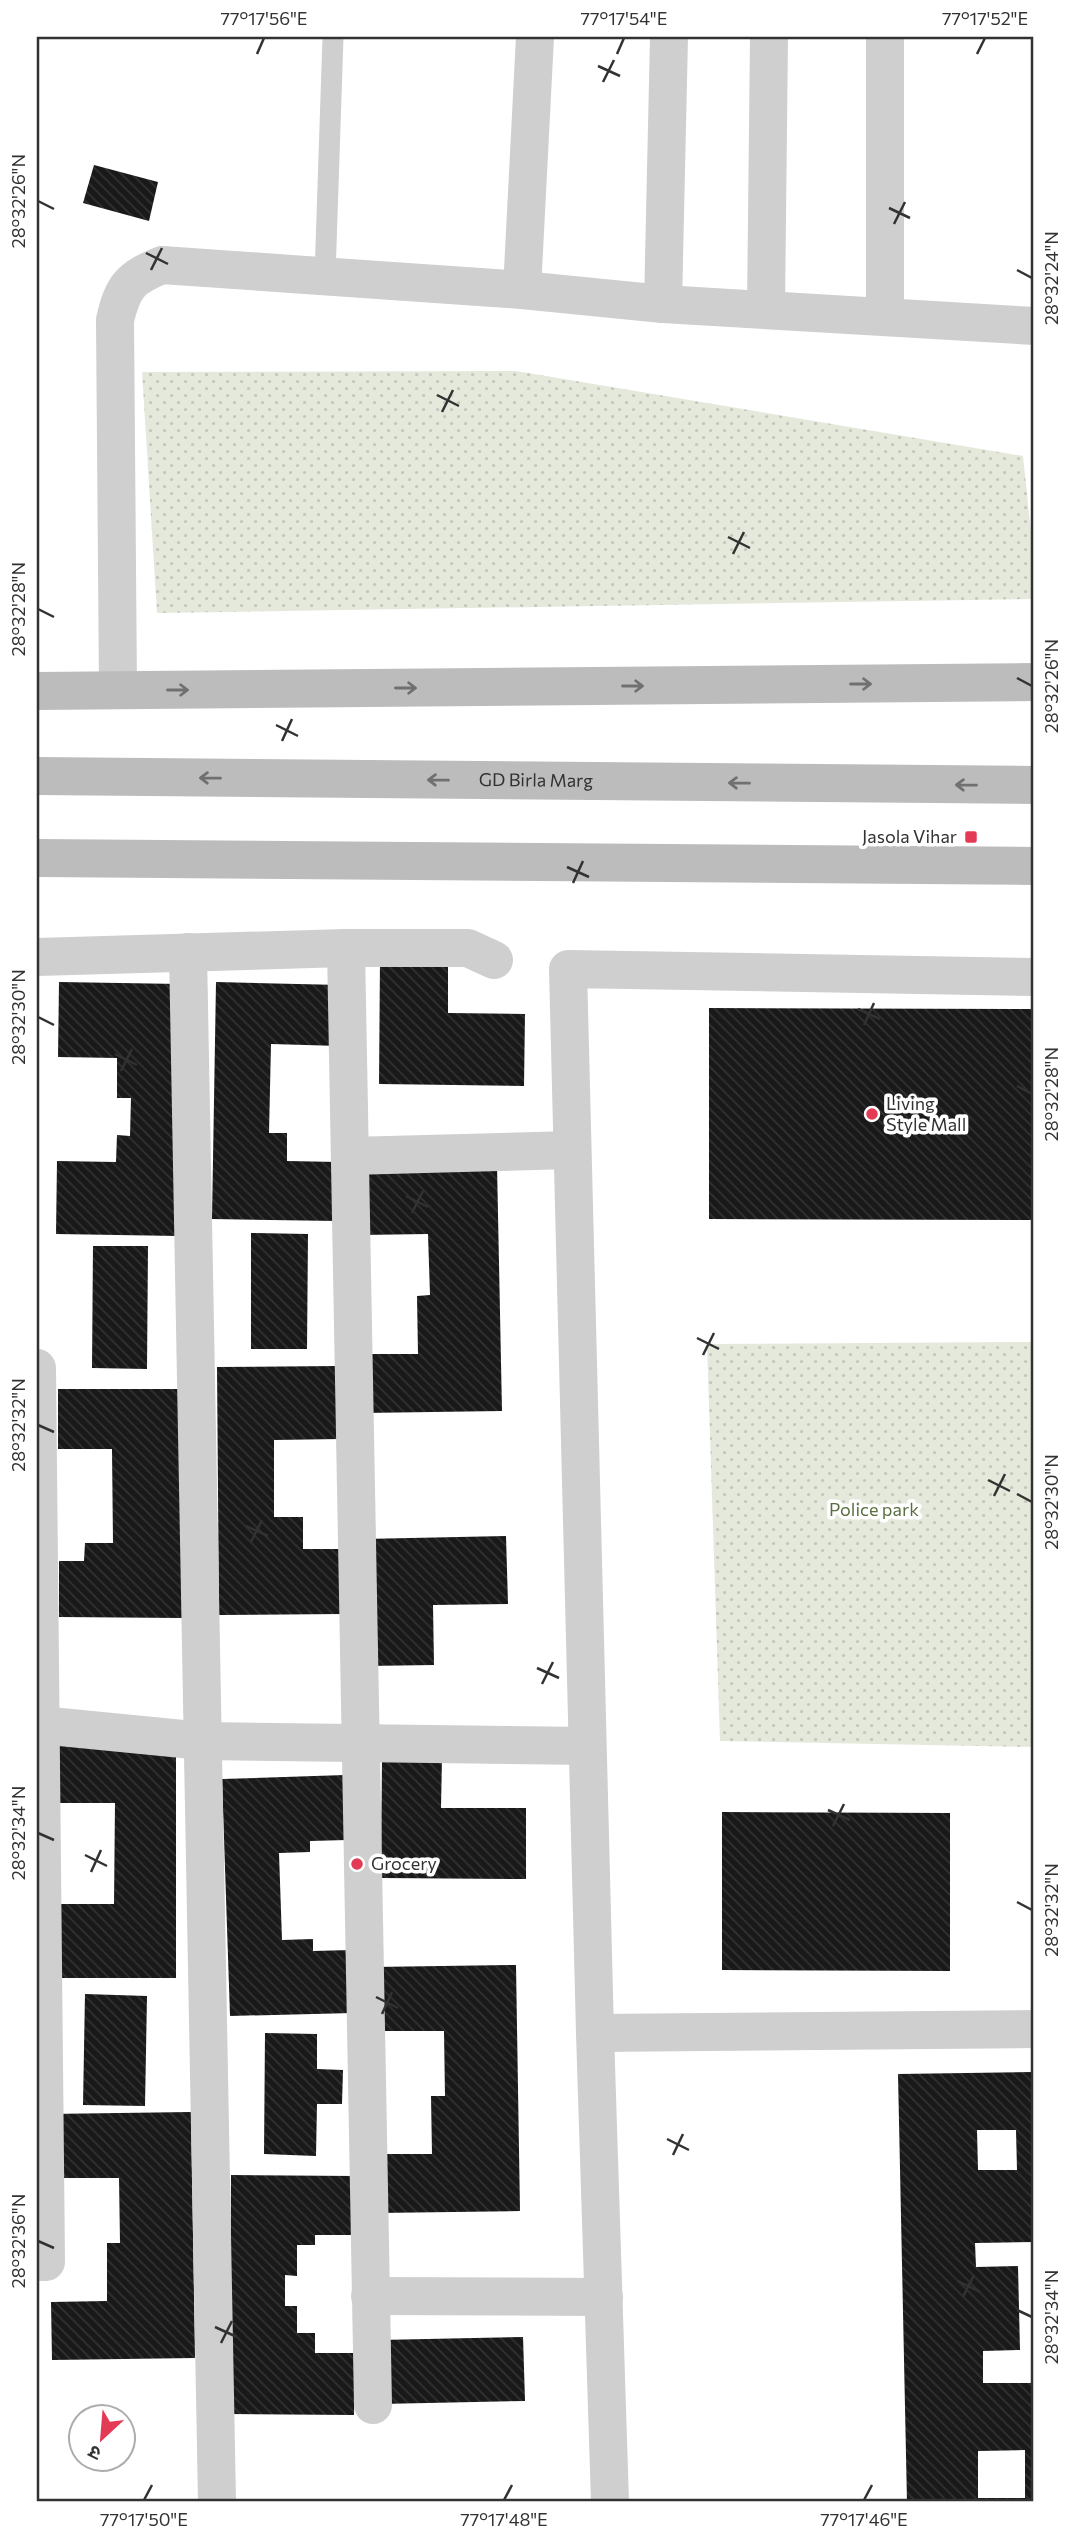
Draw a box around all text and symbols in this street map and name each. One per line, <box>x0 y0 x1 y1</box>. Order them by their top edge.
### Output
text: 77°17'56"E <box>220 7 308 29</box>
text: 77°17'54"E <box>581 7 667 29</box>
text: 77°17'52"E <box>942 7 1028 29</box>
text: 28°32'26"N <box>7 154 29 248</box>
text: 28°32'24"N <box>1040 231 1062 325</box>
text: 28°32'28"N <box>7 562 29 656</box>
text: 28°32'26"N <box>1040 639 1062 733</box>
one-way arrow <box>849 677 872 691</box>
one-way arrow <box>622 679 645 693</box>
one-way arrow <box>394 681 417 695</box>
one-way arrow <box>167 683 190 697</box>
street label: GD Birla Marg <box>479 768 593 791</box>
one-way arrow <box>199 771 222 785</box>
one-way arrow <box>426 773 449 787</box>
one-way arrow <box>727 776 750 790</box>
one-way arrow <box>955 778 978 792</box>
place label: Jasola Vihar <box>862 825 957 847</box>
marker: Jasola Vihar <box>963 829 979 845</box>
text: 28°32'30"N <box>7 969 29 1065</box>
text: 28°32'28"N <box>1040 1047 1062 1141</box>
place label: Living Style Mall <box>886 1092 966 1135</box>
marker: Living Style Mall <box>864 1106 880 1122</box>
text: 28°32'32"N <box>7 1378 29 1472</box>
text: 28°32'30"N <box>1040 1454 1062 1550</box>
park label: Police park <box>829 1498 919 1520</box>
text: 28°32'34"N <box>7 1786 29 1880</box>
place label: Grocery <box>371 1852 437 1874</box>
marker: Grocery <box>349 1856 365 1872</box>
text: 28°32'32"N <box>1040 1863 1062 1957</box>
text: 28°32'36"N <box>7 2194 29 2288</box>
text: 28°32'34"N <box>1040 2270 1062 2364</box>
north arrow <box>66 2402 136 2472</box>
text: उ <box>84 2441 104 2467</box>
text: 77°17'50"E <box>100 2508 188 2530</box>
text: 77°17'48"E <box>460 2508 548 2530</box>
text: 77°17'46"E <box>820 2508 908 2530</box>

